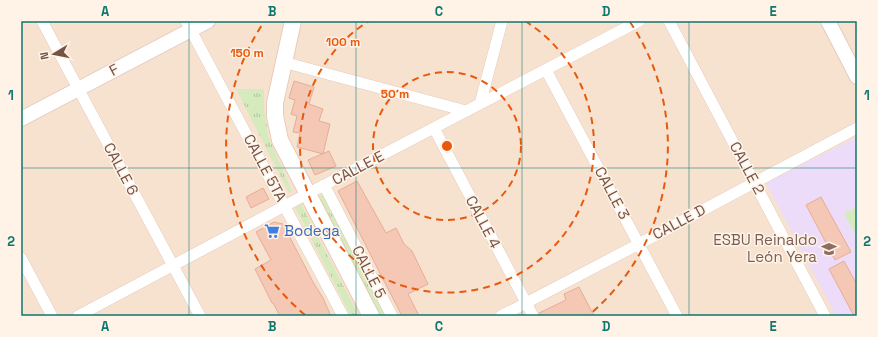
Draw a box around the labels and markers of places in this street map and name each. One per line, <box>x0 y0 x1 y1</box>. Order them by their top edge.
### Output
centre of rings <box>440 139 454 153</box>
place label: Bodega <box>284 221 340 240</box>
supermarket icon: Bodega <box>263 222 281 240</box>
place label: ESBU Reinaldo León Yera <box>713 230 817 266</box>
school or university icon: ESBU Reinaldo León Yera <box>820 240 838 258</box>

